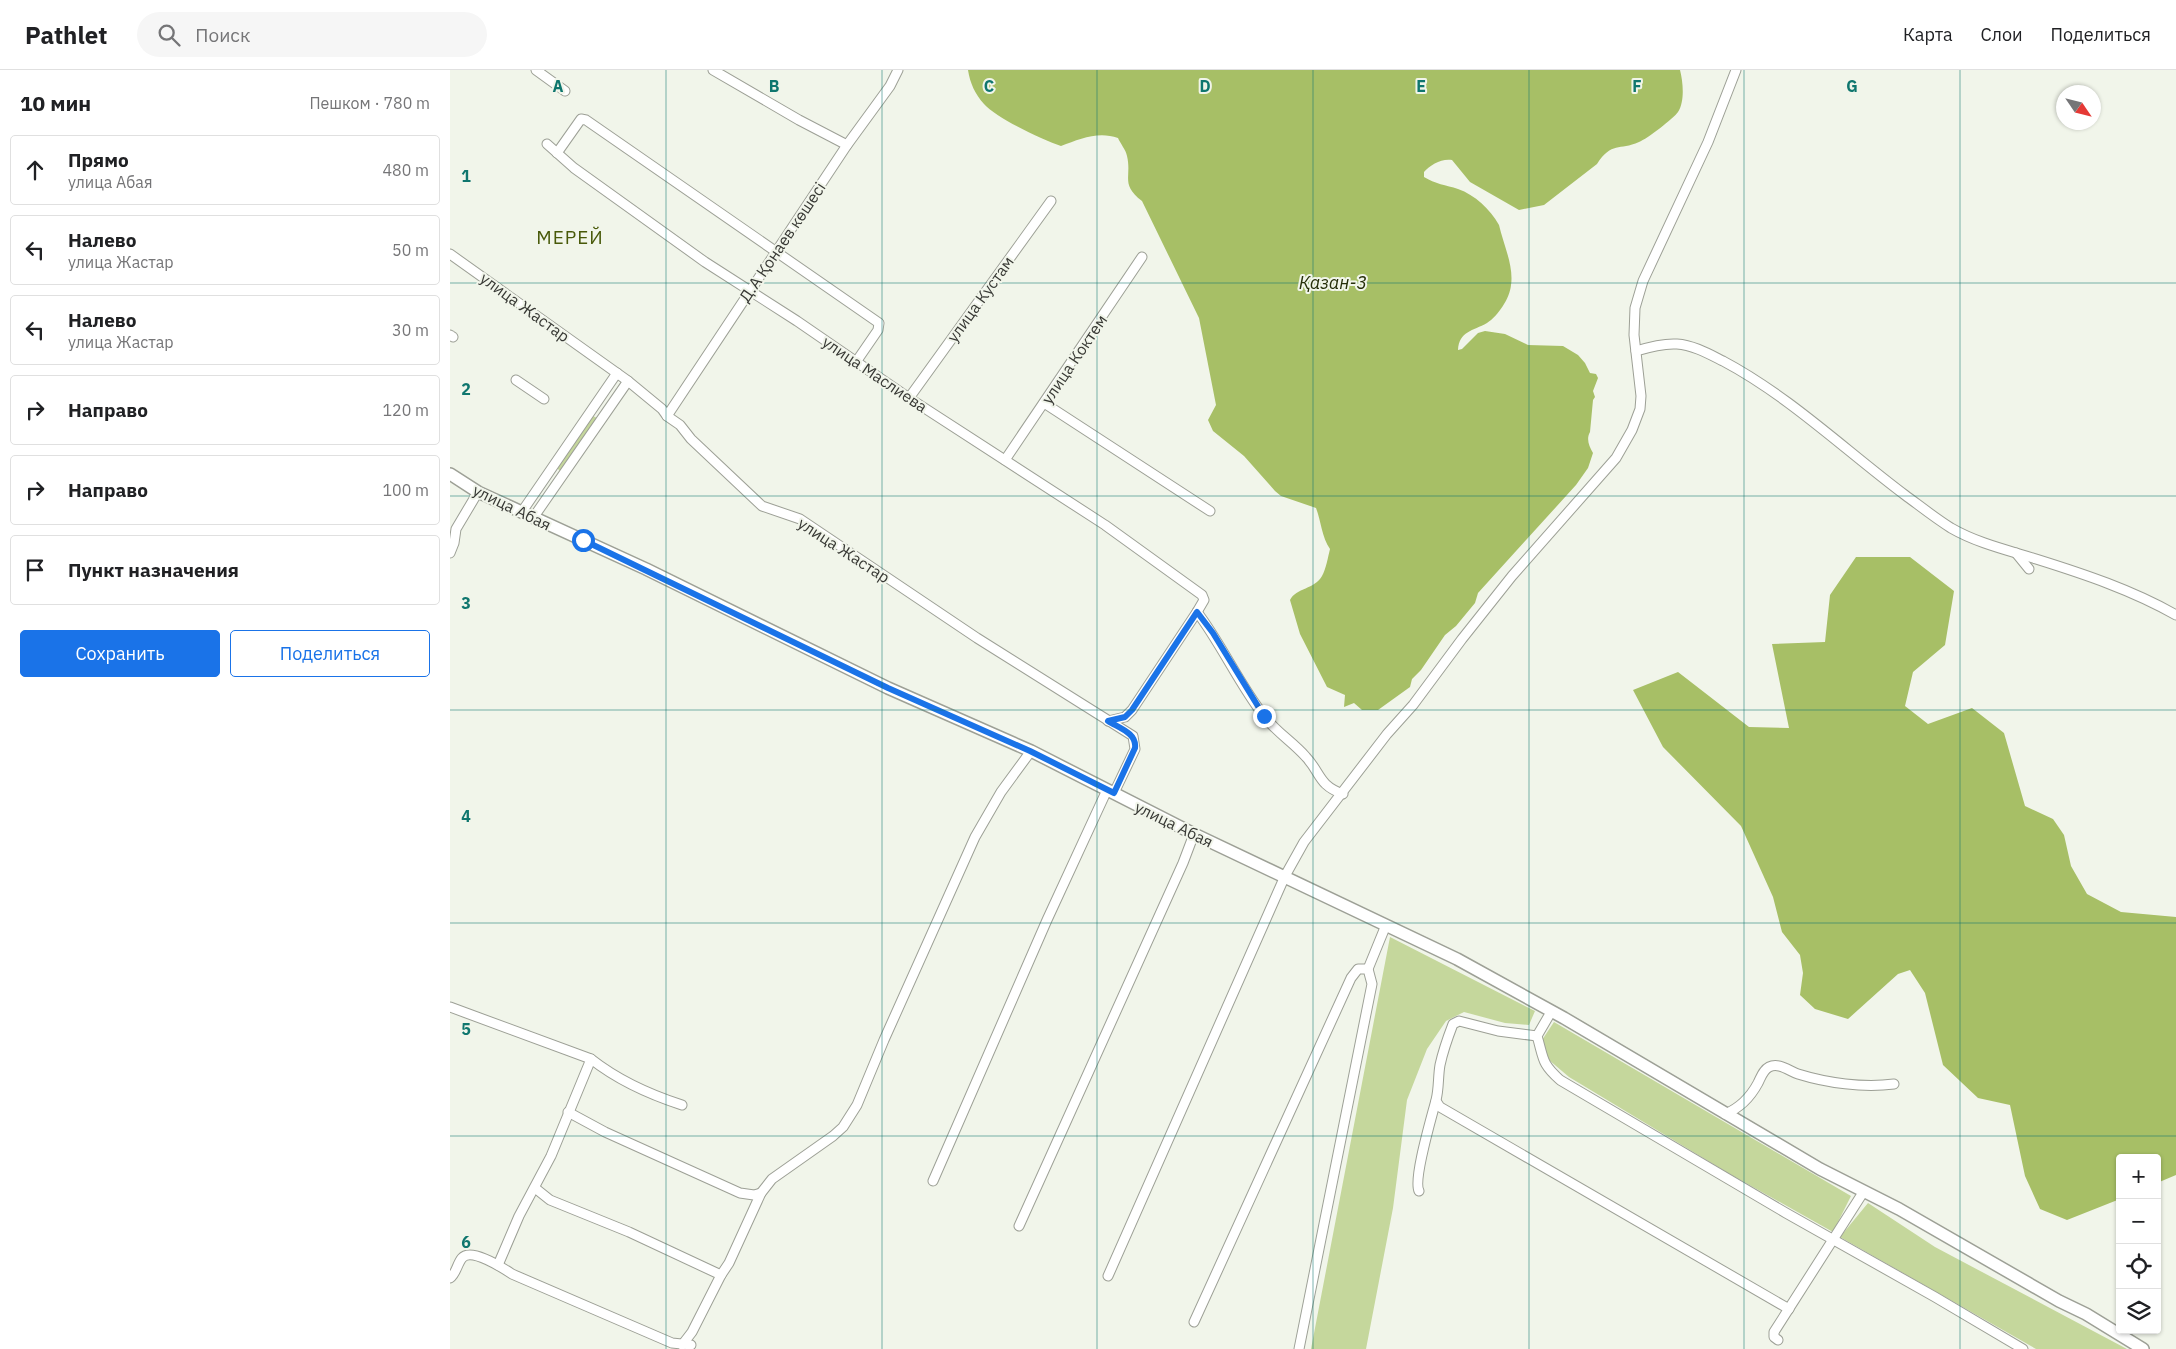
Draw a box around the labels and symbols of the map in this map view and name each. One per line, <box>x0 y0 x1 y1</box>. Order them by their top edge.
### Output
text: A <box>553 76 564 96</box>
text: B <box>769 76 780 96</box>
text: C <box>984 76 994 96</box>
text: D <box>1199 76 1211 96</box>
text: E <box>1416 76 1426 96</box>
text: F <box>1632 76 1642 96</box>
text: G <box>1846 76 1858 96</box>
north arrow <box>2056 85 2101 130</box>
text: 1 <box>461 166 471 186</box>
street label: Д.А Қонаев көшесі <box>734 178 830 306</box>
district label: МЕРЕЙ <box>536 225 604 249</box>
street label: улица Кустам <box>942 252 1018 346</box>
street label: улица Жастар <box>476 268 574 346</box>
water label: Қазан-3 <box>1299 271 1367 294</box>
street label: улица Коктем <box>1037 311 1111 407</box>
street label: улица Маслиева <box>819 332 932 417</box>
text: 2 <box>461 379 471 399</box>
street label: улица Абая <box>470 480 554 534</box>
street label: улица Жастар <box>794 513 894 587</box>
route start <box>572 529 595 552</box>
text: 3 <box>461 593 471 613</box>
route end <box>1253 705 1276 728</box>
street label: улица Абая <box>1132 797 1216 851</box>
text: 4 <box>461 806 471 826</box>
text: 5 <box>461 1019 471 1039</box>
text: 6 <box>461 1232 471 1252</box>

